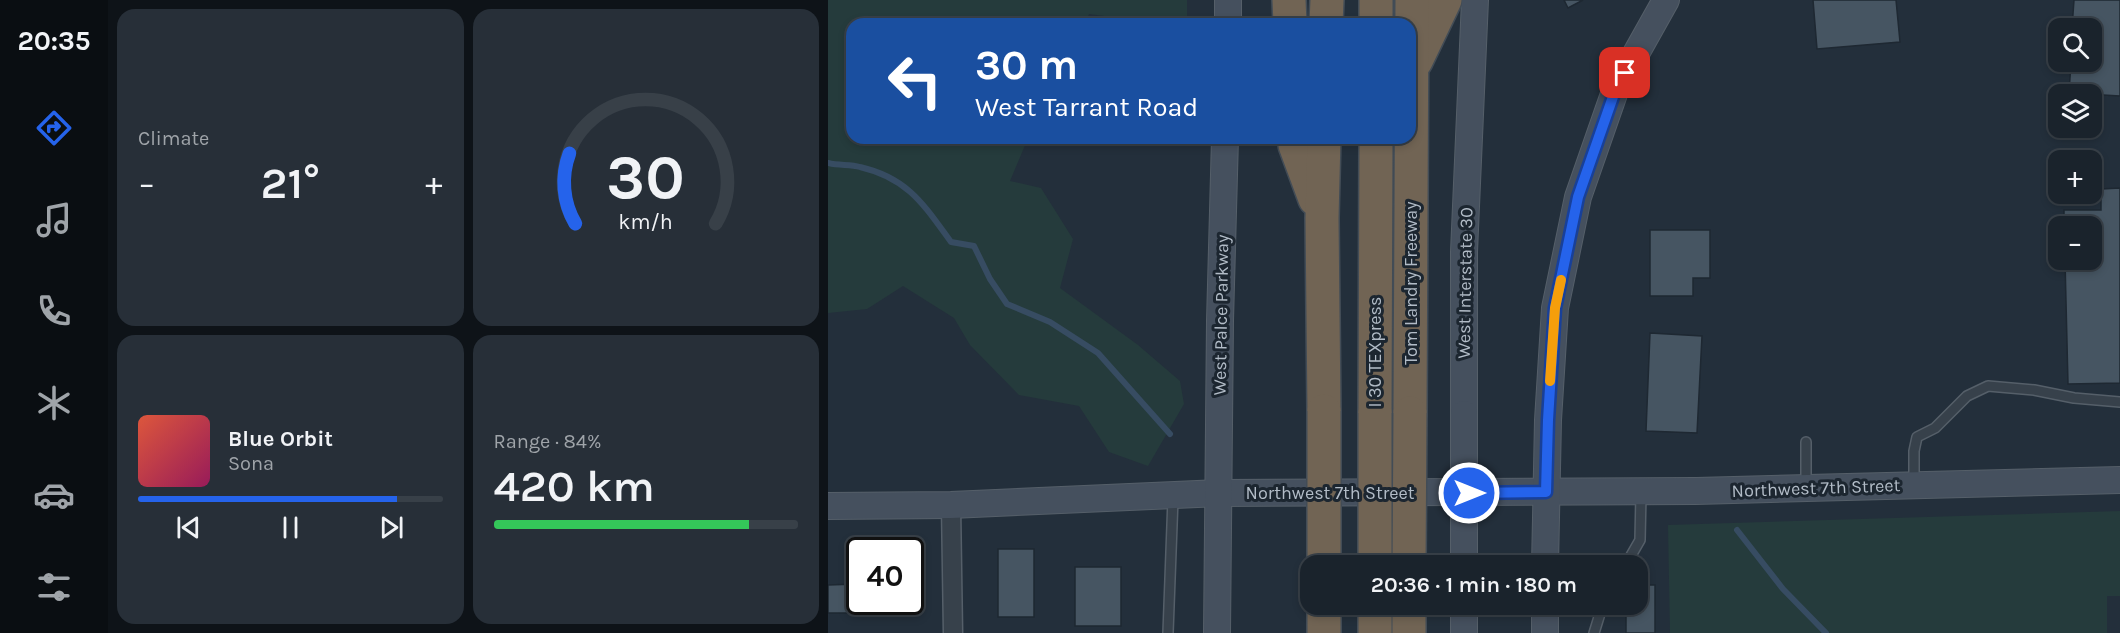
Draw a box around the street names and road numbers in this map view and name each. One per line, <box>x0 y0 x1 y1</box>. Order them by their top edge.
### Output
street label: Tom Landry Freeway <box>1400 201 1422 365</box>
street label: West Interstate 30 <box>1453 207 1477 359</box>
street label: West Palce Parkway <box>1209 234 1233 396</box>
street label: I 30 TEXpress <box>1364 297 1386 407</box>
street label: Northwest 7th Street <box>1731 474 1901 502</box>
street label: Northwest 7th Street <box>1246 482 1415 504</box>

